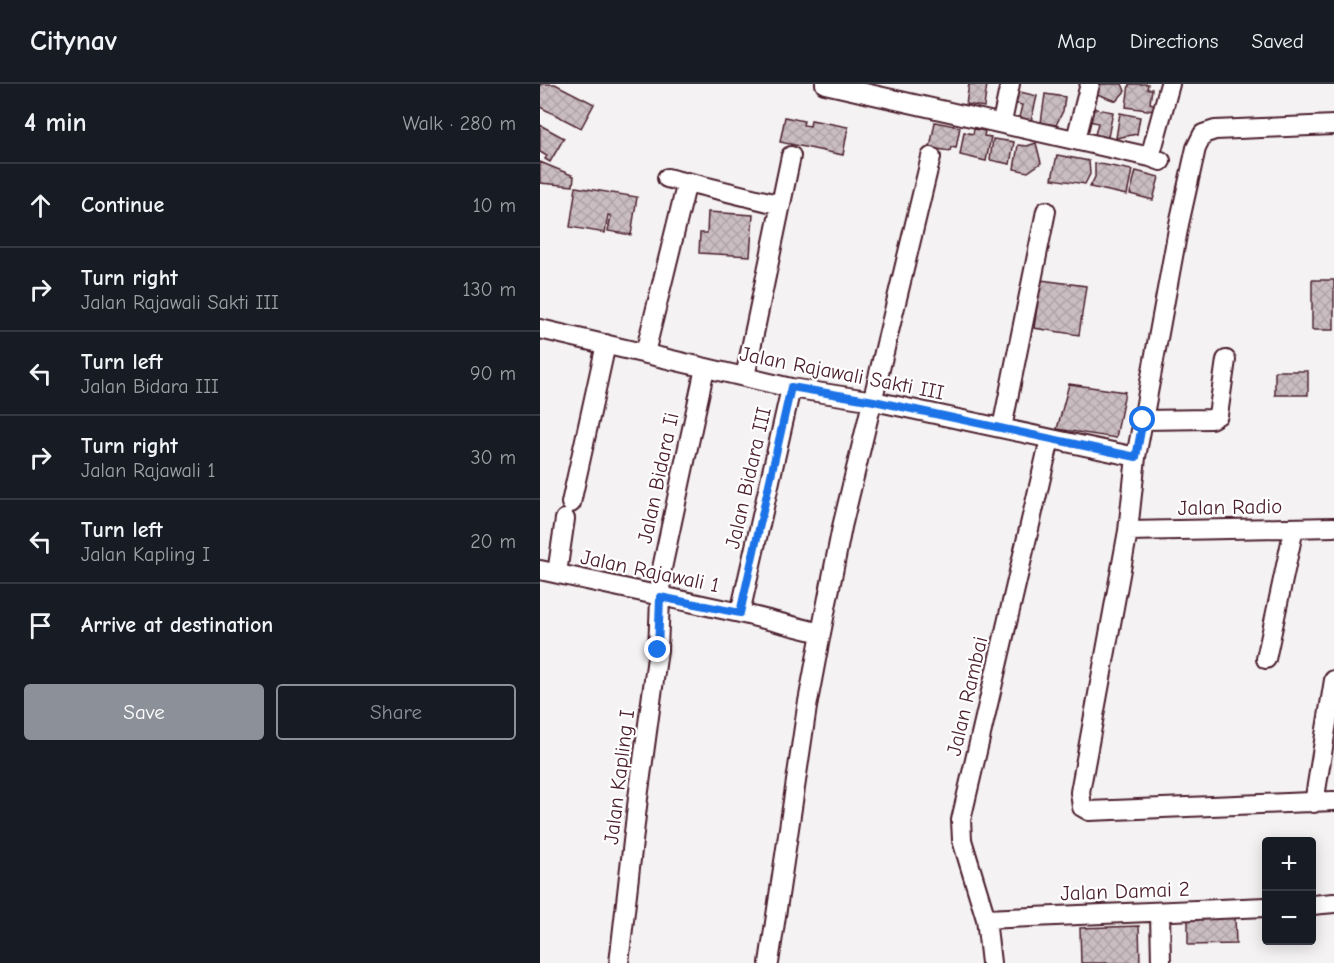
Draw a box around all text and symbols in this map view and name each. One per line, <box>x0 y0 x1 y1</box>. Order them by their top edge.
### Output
text: Citynav <box>30 25 117 57</box>
text: Map <box>1057 29 1097 53</box>
text: Directions <box>1130 29 1219 53</box>
text: Saved <box>1252 29 1304 53</box>
text: 4 min <box>24 108 87 138</box>
text: Walk · 280 m <box>403 112 516 135</box>
icon: ahead <box>24 189 57 222</box>
text: Continue <box>81 192 164 218</box>
text: 10 m <box>473 194 516 217</box>
text: Turn right <box>81 265 178 291</box>
icon: right <box>24 273 57 306</box>
text: 130 m <box>463 278 516 301</box>
text: Jalan Rajawali Sakti III <box>81 291 279 314</box>
street label: Jalan Rajawali Sakti III <box>738 341 946 405</box>
text: Turn left <box>81 349 163 375</box>
icon: left <box>24 357 57 390</box>
text: 90 m <box>470 362 516 385</box>
text: Jalan Bidara III <box>81 375 219 398</box>
street label: Jalan Bidara III <box>720 405 776 551</box>
route start <box>1129 406 1155 432</box>
street label: Jalan Bidara Ii <box>632 410 684 546</box>
text: Turn right <box>81 433 178 459</box>
icon: right <box>24 441 57 474</box>
text: 30 m <box>470 446 516 469</box>
text: Jalan Rajawali 1 <box>81 459 215 482</box>
street label: Jalan Radio <box>1177 494 1283 520</box>
text: Turn left <box>81 517 163 543</box>
icon: left <box>24 525 57 558</box>
text: 20 m <box>470 530 516 553</box>
text: Jalan Kapling I <box>81 543 210 566</box>
street label: Jalan Rajawali 1 <box>578 545 722 597</box>
icon: arrive <box>24 609 57 642</box>
text: Arrive at destination <box>81 612 273 638</box>
street label: Jalan Rambai <box>942 634 992 758</box>
route end <box>644 636 670 662</box>
button: Save <box>24 684 264 740</box>
button: Share <box>276 684 516 740</box>
street label: Jalan Kapling I <box>599 708 639 846</box>
map controls <box>1262 837 1316 945</box>
button: + <box>1262 837 1316 891</box>
street label: Jalan Damai 2 <box>1060 877 1190 905</box>
button: − <box>1262 891 1316 945</box>

